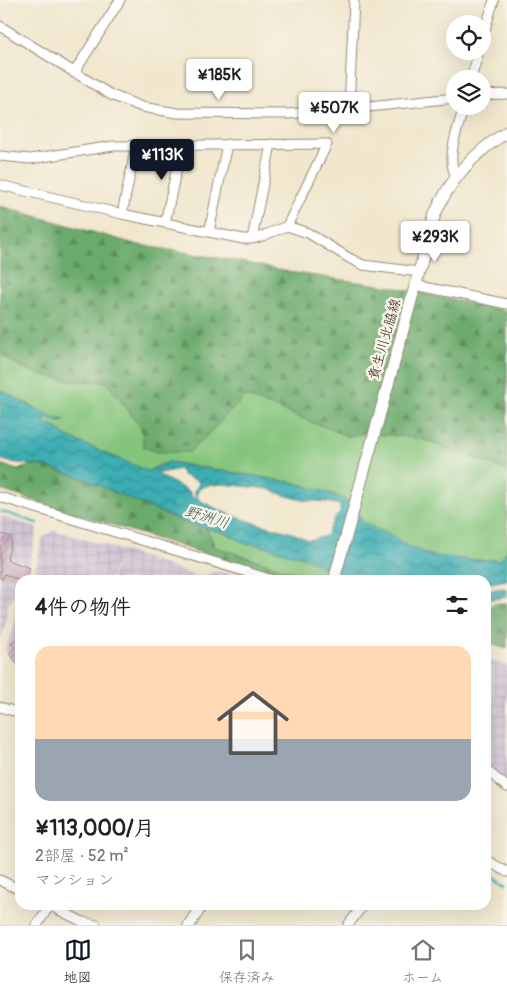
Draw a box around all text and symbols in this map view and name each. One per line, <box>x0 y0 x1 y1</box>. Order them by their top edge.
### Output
map controls <box>446 15 491 115</box>
button: locate <box>446 15 491 60</box>
pin: ¥185K <box>184 58 254 101</box>
text: ¥185K <box>197 65 241 85</box>
button: layers <box>446 70 491 115</box>
pin: ¥507K <box>299 92 369 134</box>
text: ¥507K <box>310 98 358 118</box>
pin: ¥113K <box>127 138 197 181</box>
text: ¥113K <box>141 145 183 165</box>
pin: ¥293K <box>400 220 470 263</box>
text: ¥293K <box>412 227 458 247</box>
street label: 貴生川北脇線 <box>365 296 404 382</box>
water label: 野洲川 <box>183 502 231 533</box>
icon: filters <box>443 591 471 619</box>
text: 4件の物件 <box>35 594 131 621</box>
icon: home <box>208 678 298 768</box>
text: ¥113,000/月 <box>35 815 155 842</box>
text: 2部屋 · 52 m² <box>35 846 129 866</box>
text: マンション <box>35 870 114 890</box>
tab: 地図 <box>64 936 92 986</box>
tab: 保存済み <box>219 936 275 986</box>
tab: ホーム <box>402 936 443 986</box>

